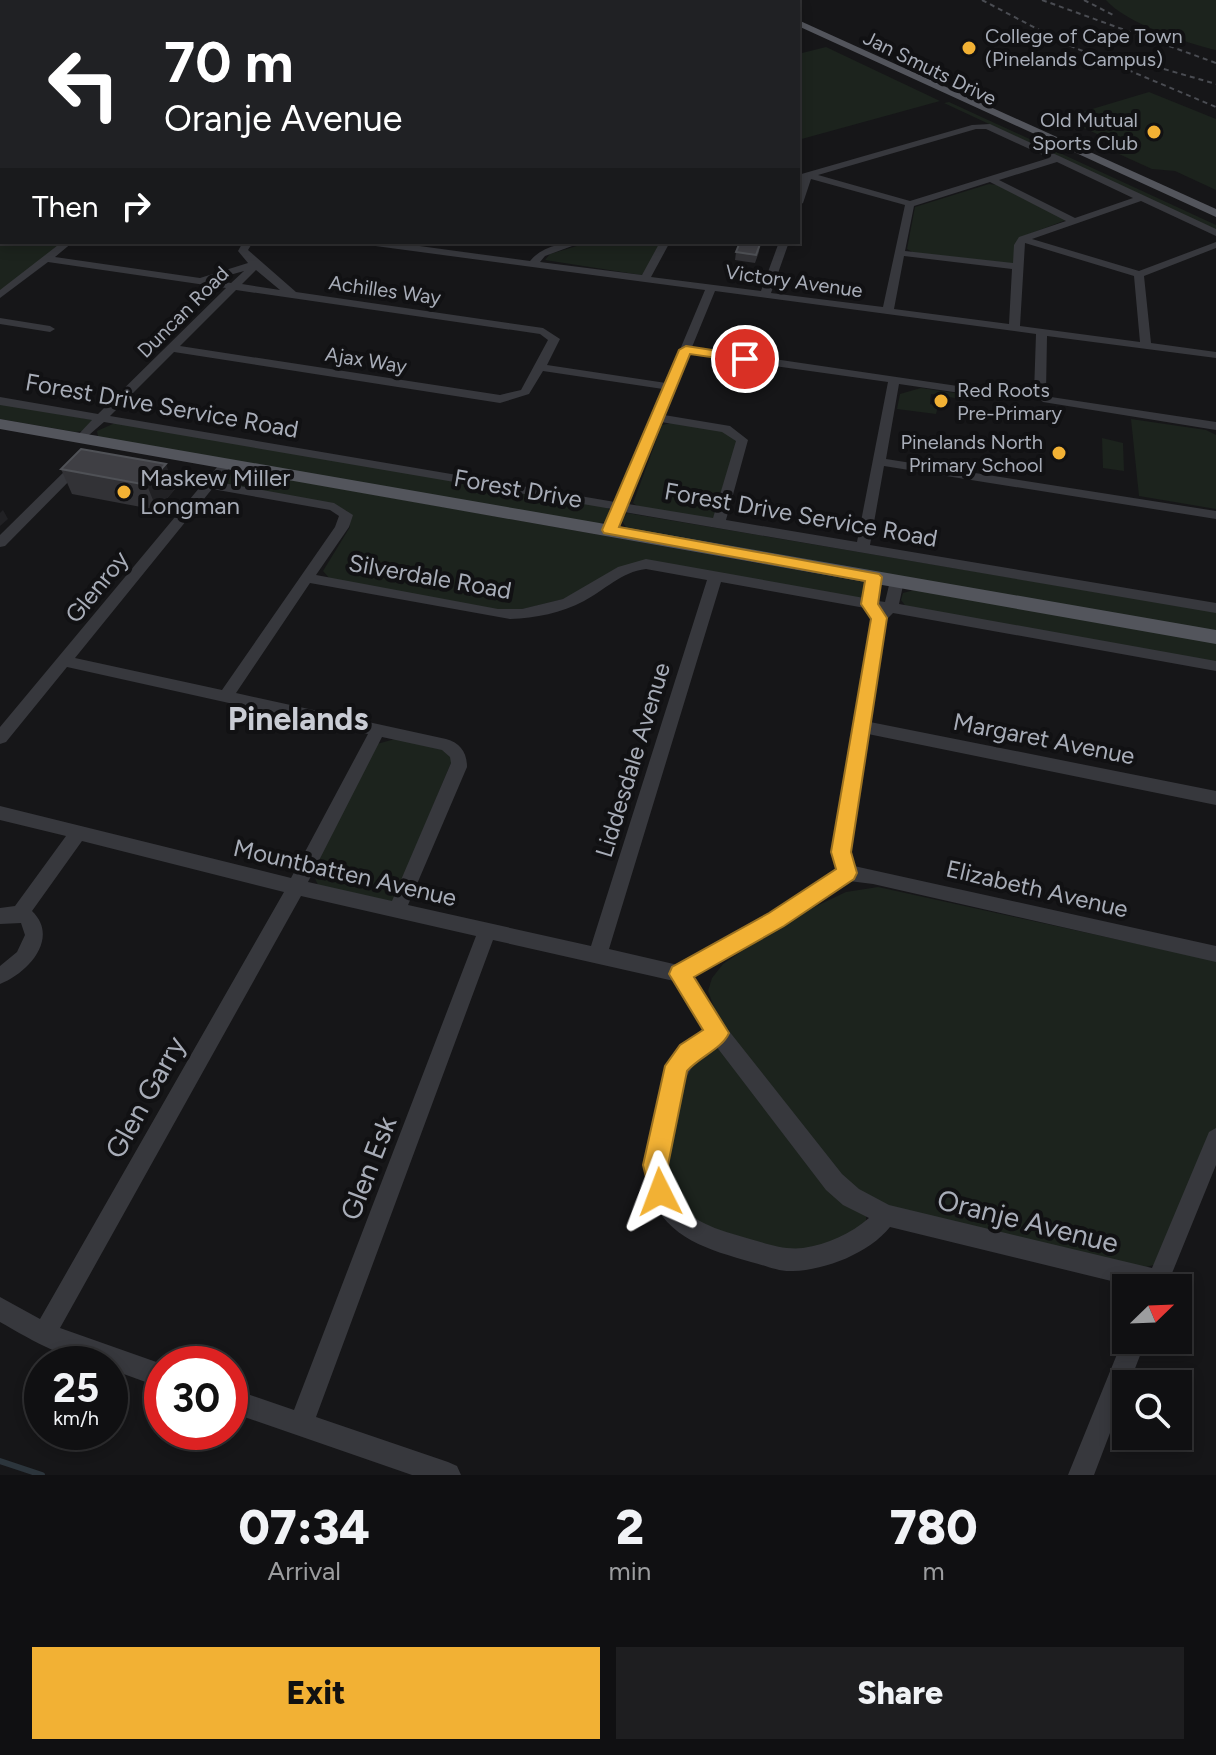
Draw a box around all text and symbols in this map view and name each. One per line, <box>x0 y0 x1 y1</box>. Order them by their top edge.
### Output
place label: College of Cape Town (Pinelands Campus) <box>985 24 1183 71</box>
street label: Jan Smuts Drive <box>860 25 1001 111</box>
text: 70 m <box>164 29 294 96</box>
icon: left <box>32 32 136 136</box>
marker: College of Cape Town (Pinelands Campus) <box>960 39 978 57</box>
text: Oranje Avenue <box>164 97 403 140</box>
place label: Old Mutual Sports Club <box>1032 108 1138 155</box>
marker: Old Mutual Sports Club <box>1145 123 1163 141</box>
icon: right <box>114 184 158 228</box>
text: Then <box>32 188 98 225</box>
street label: Victory Avenue <box>724 259 864 303</box>
street label: Duncan Road <box>132 261 234 363</box>
street label: Achilles Way <box>327 270 443 310</box>
pin <box>711 325 779 393</box>
icon: arrive <box>723 337 767 381</box>
street label: Ajax Way <box>323 342 409 378</box>
street label: Forest Drive Service Road <box>23 367 301 444</box>
place label: Red Roots Pre-Primary <box>957 378 1062 425</box>
marker: Red Roots Pre-Primary <box>932 392 950 410</box>
place label: Pinelands North Primary School <box>900 430 1043 477</box>
marker: Pinelands North Primary School <box>1050 444 1068 462</box>
place label: Maskew Miller Longman <box>140 463 290 520</box>
street label: Forest Drive <box>452 463 584 514</box>
street label: Forest Drive Service Road <box>662 476 940 553</box>
marker: Maskew Miller Longman <box>115 483 133 501</box>
street label: Glenroy <box>59 544 135 629</box>
street label: Silverdale Road <box>346 548 514 605</box>
street label: Liddesdale Avenue <box>589 659 676 861</box>
district label: Pinelands <box>228 700 368 738</box>
street label: Margaret Avenue <box>951 707 1137 770</box>
street label: Mountbatten Avenue <box>231 833 459 912</box>
street label: Elizabeth Avenue <box>943 853 1131 924</box>
street label: Glen Garry <box>98 1030 193 1164</box>
street label: Glen Esk <box>333 1111 403 1225</box>
position arrow <box>618 1150 702 1234</box>
street label: Oranje Avenue <box>934 1182 1122 1260</box>
north arrow <box>1112 1274 1192 1354</box>
map controls <box>1112 1274 1192 1450</box>
speed limit sign: 30 <box>144 1346 248 1450</box>
text: 25 <box>53 1364 99 1412</box>
button: search <box>1112 1370 1192 1450</box>
text: km/h <box>53 1406 99 1430</box>
text: 07:34 <box>239 1498 370 1556</box>
text: 2 <box>616 1498 644 1556</box>
text: 780 <box>890 1498 977 1556</box>
text: Arrival <box>268 1555 341 1587</box>
text: min <box>609 1555 651 1587</box>
text: m <box>923 1555 945 1587</box>
button: Exit <box>32 1647 600 1739</box>
button: Share <box>616 1647 1184 1739</box>

